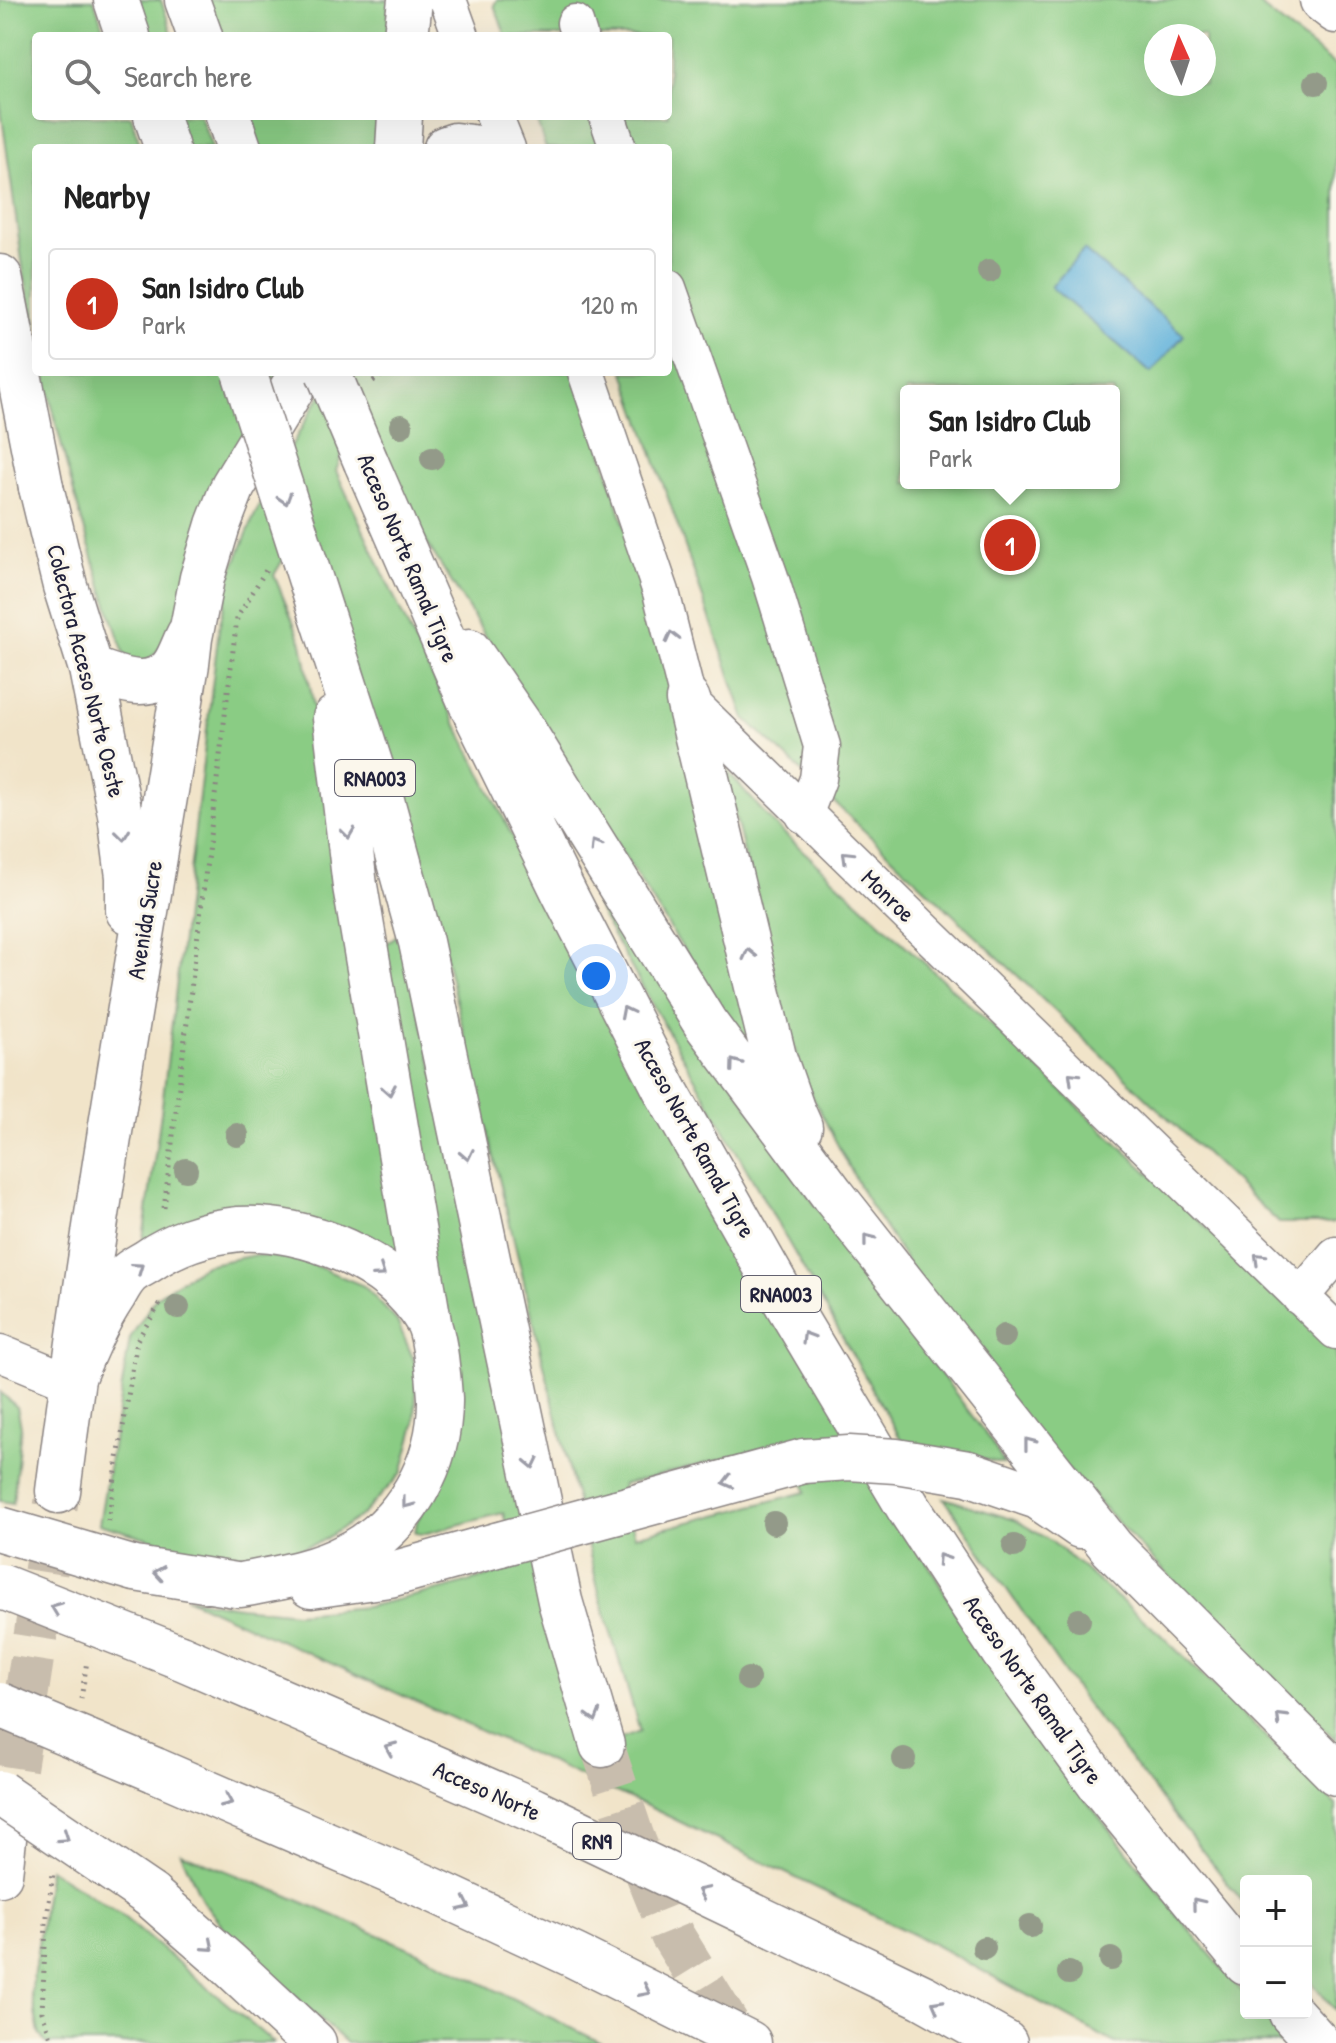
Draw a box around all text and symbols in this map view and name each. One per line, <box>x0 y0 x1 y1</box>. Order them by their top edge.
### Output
north arrow <box>1144 24 1216 96</box>
search box <box>32 32 672 120</box>
icon: search <box>60 54 104 98</box>
text: Search here <box>124 56 252 96</box>
text: Nearby <box>64 173 150 219</box>
text: San Isidro Club <box>142 267 304 307</box>
text: 1 <box>87 287 97 322</box>
text: 120 m <box>581 287 638 322</box>
text: Park <box>142 307 186 342</box>
popup <box>900 385 1120 489</box>
text: San Isidro Club <box>929 400 1091 440</box>
text: Park <box>929 440 972 475</box>
street label: Acceso Norte Ramal Tigre <box>351 449 467 667</box>
one-way arrow <box>275 492 291 506</box>
pin: 1 <box>984 515 1036 575</box>
street label: Colectora Acceso Norte Oeste <box>40 541 134 801</box>
one-way arrow <box>665 630 682 644</box>
road number: RNA003 <box>335 760 415 796</box>
one-way arrow <box>340 827 357 840</box>
one-way arrow <box>114 828 131 842</box>
one-way arrow <box>589 839 604 854</box>
one-way arrow <box>842 851 856 865</box>
street label: Avenida Sucre <box>119 858 169 982</box>
street label: Monroe <box>855 862 923 929</box>
one-way arrow <box>741 948 758 962</box>
your location <box>576 956 616 996</box>
one-way arrow <box>620 1006 635 1021</box>
street label: Acceso Norte Ramal Tigre <box>628 1032 764 1243</box>
one-way arrow <box>730 1059 744 1073</box>
one-way arrow <box>1068 1071 1082 1086</box>
one-way arrow <box>380 1083 397 1096</box>
one-way arrow <box>457 1148 474 1162</box>
one-way arrow <box>863 1233 877 1248</box>
one-way arrow <box>1254 1253 1268 1267</box>
one-way arrow <box>371 1262 386 1277</box>
one-way arrow <box>130 1263 144 1278</box>
road number: RNA003 <box>741 1276 821 1312</box>
one-way arrow <box>801 1331 816 1346</box>
one-way arrow <box>1024 1437 1038 1452</box>
one-way arrow <box>523 1456 540 1470</box>
one-way arrow <box>722 1472 736 1489</box>
one-way arrow <box>402 1494 416 1509</box>
one-way arrow <box>937 1553 952 1568</box>
one-way arrow <box>152 1565 166 1582</box>
street label: Acceso Norte Ramal Tigre <box>957 1589 1111 1790</box>
one-way arrow <box>50 1601 64 1618</box>
one-way arrow <box>584 1708 601 1722</box>
one-way arrow <box>1276 1713 1290 1727</box>
one-way arrow <box>384 1742 398 1758</box>
street label: Acceso Norte <box>429 1752 546 1828</box>
one-way arrow <box>218 1791 233 1807</box>
road number: RN9 <box>573 1823 621 1859</box>
one-way arrow <box>56 1827 70 1842</box>
map controls <box>1240 1875 1312 2019</box>
button: + <box>1240 1875 1312 1947</box>
one-way arrow <box>697 1885 711 1901</box>
one-way arrow <box>456 1895 471 1911</box>
one-way arrow <box>1192 1897 1206 1912</box>
one-way arrow <box>200 1936 215 1951</box>
button: − <box>1240 1947 1312 2019</box>
one-way arrow <box>636 1981 651 1996</box>
one-way arrow <box>931 1999 946 2015</box>

